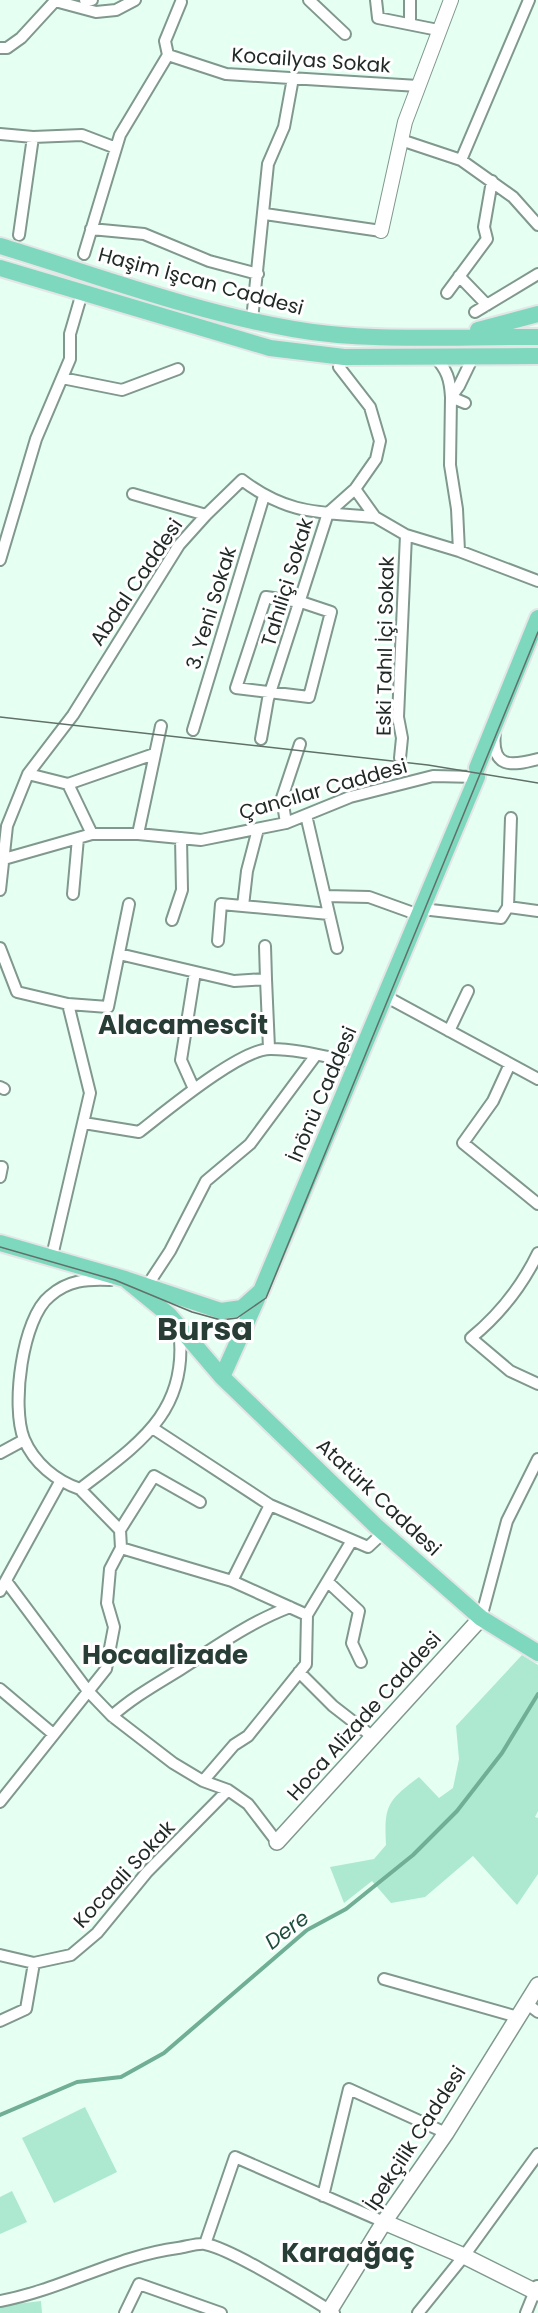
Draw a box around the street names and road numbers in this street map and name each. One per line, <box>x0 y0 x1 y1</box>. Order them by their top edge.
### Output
street label: Kocailyas Sokak <box>230 40 392 80</box>
street label: Haşim İşcan Caddesi <box>95 240 307 322</box>
street label: Abdal Caddesi <box>83 513 189 651</box>
street label: Tahıliçi Sokak <box>254 514 320 650</box>
street label: 3. Yeni Sokak <box>179 542 243 673</box>
street label: Eski Tahıl İçi Sokak <box>369 555 401 736</box>
street label: Çancılar Caddesi <box>236 752 410 826</box>
street label: İnönü Caddesi <box>281 1022 363 1166</box>
street label: Atatürk Caddesi <box>310 1432 448 1562</box>
street label: Hoca Alizade Caddesi <box>280 1625 448 1807</box>
street label: Kocaali Sokak <box>67 1814 182 1934</box>
street label: İpekçilik Caddesi <box>358 2060 472 2216</box>

